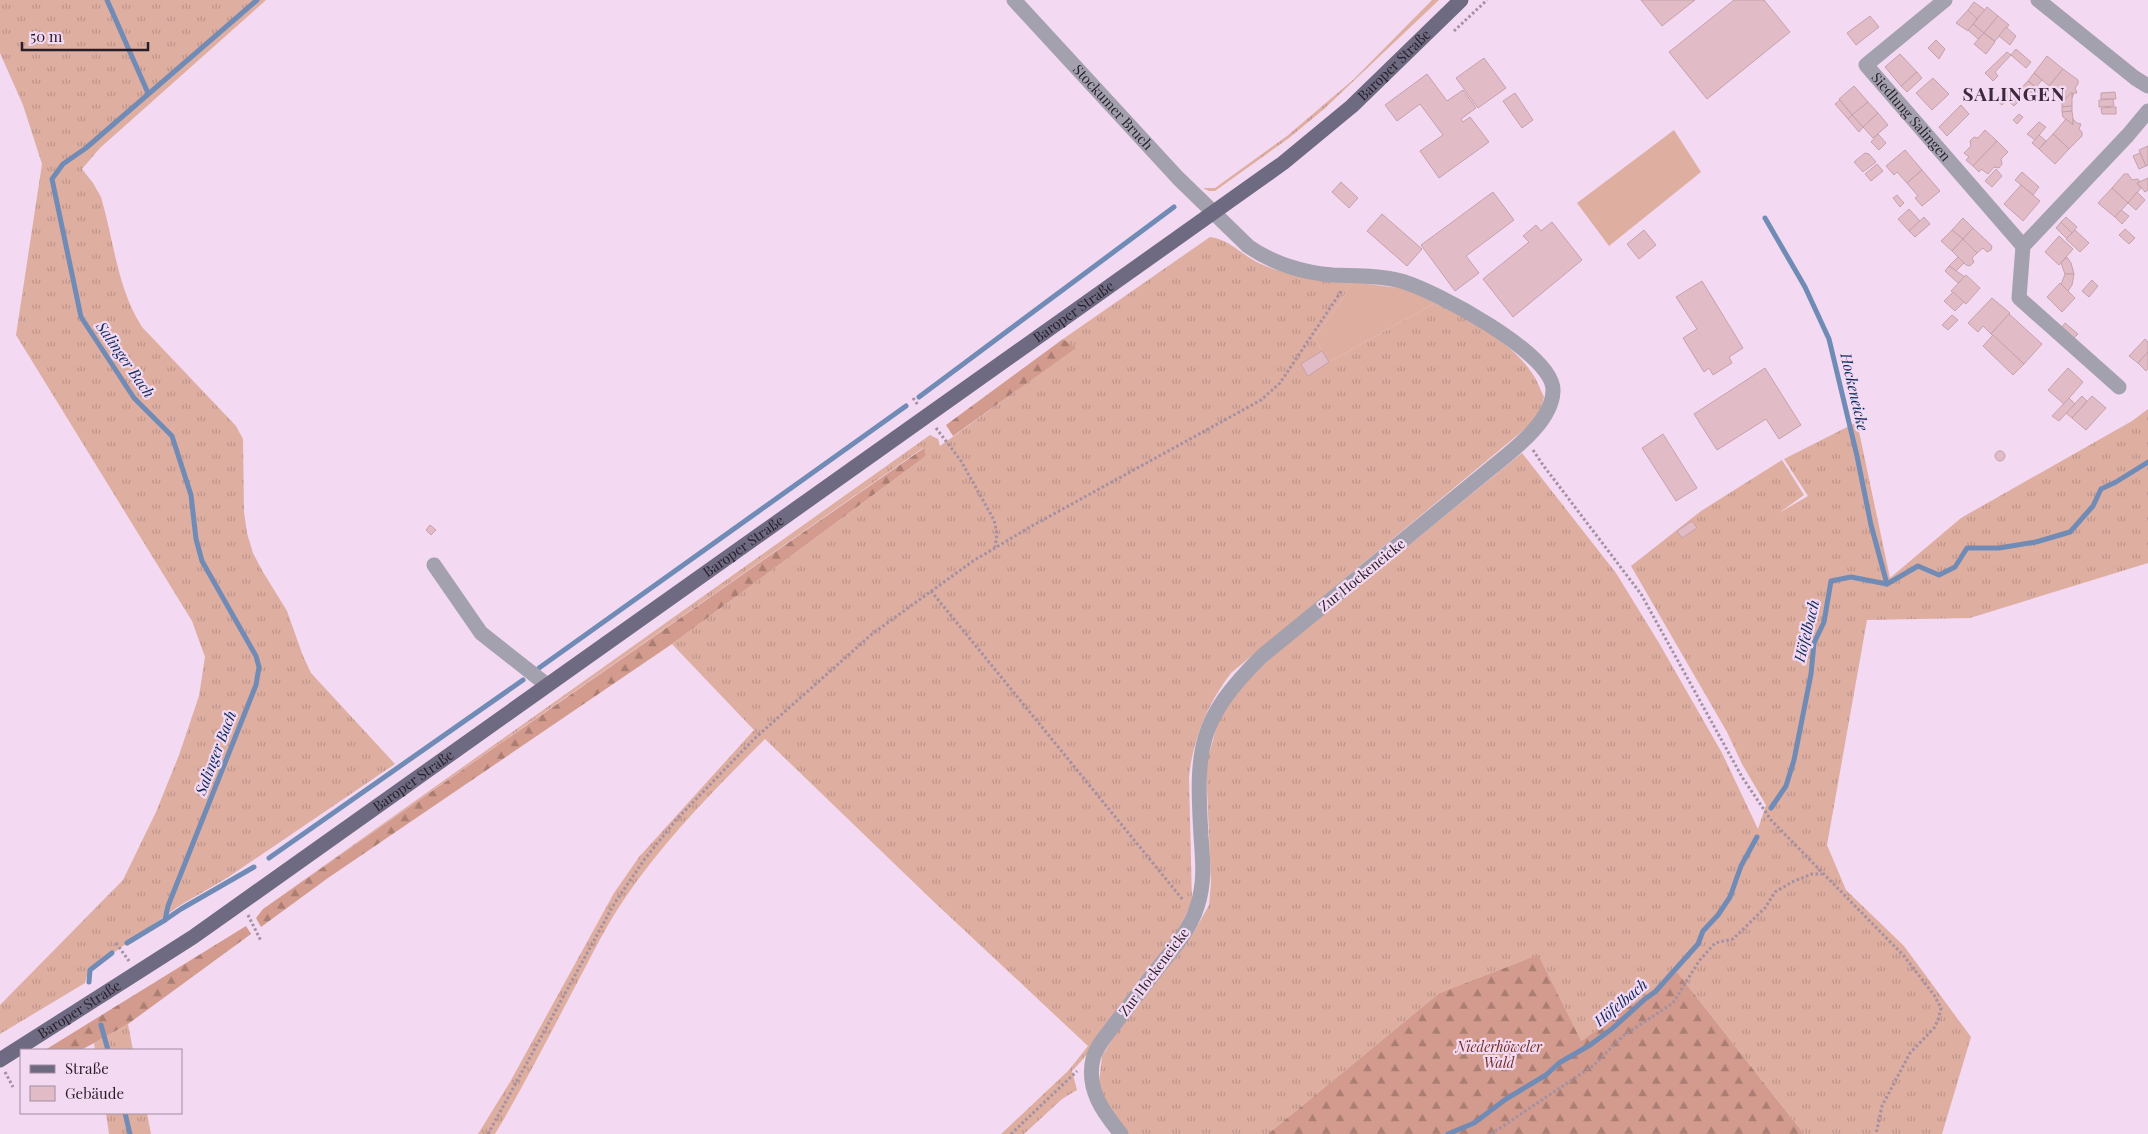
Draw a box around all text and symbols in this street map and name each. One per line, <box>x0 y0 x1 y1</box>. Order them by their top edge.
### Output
scale bar <box>22 20 149 52</box>
street label: Baroper Straße <box>1353 25 1434 105</box>
text: 50 m <box>30 26 63 46</box>
street label: Stockumer Bruch <box>1069 60 1158 154</box>
street label: Siedlung Salingen <box>1868 68 1956 166</box>
district label: SALINGEN <box>1962 80 2066 106</box>
street label: Baroper Straße <box>1029 276 1118 346</box>
water label: Salinger Bach <box>92 317 159 402</box>
water label: Hockeneicke <box>1836 350 1874 433</box>
street label: Baroper Straße <box>699 510 787 581</box>
street label: Zur Hockeneicke <box>1315 534 1409 615</box>
water label: Höfelbach <box>1788 597 1823 665</box>
water label: Salinger Bach <box>189 708 240 799</box>
street label: Baroper Straße <box>369 745 457 815</box>
street label: Zur Hockeneicke <box>1114 924 1193 1020</box>
water label: Höfelbach <box>1589 974 1651 1031</box>
street label: Baroper Straße <box>34 976 124 1043</box>
park label: Niederhöweler Wald <box>1454 1037 1543 1072</box>
legend <box>20 1049 182 1114</box>
text: Straße <box>65 1058 109 1078</box>
text: Gebäude <box>65 1083 124 1103</box>

